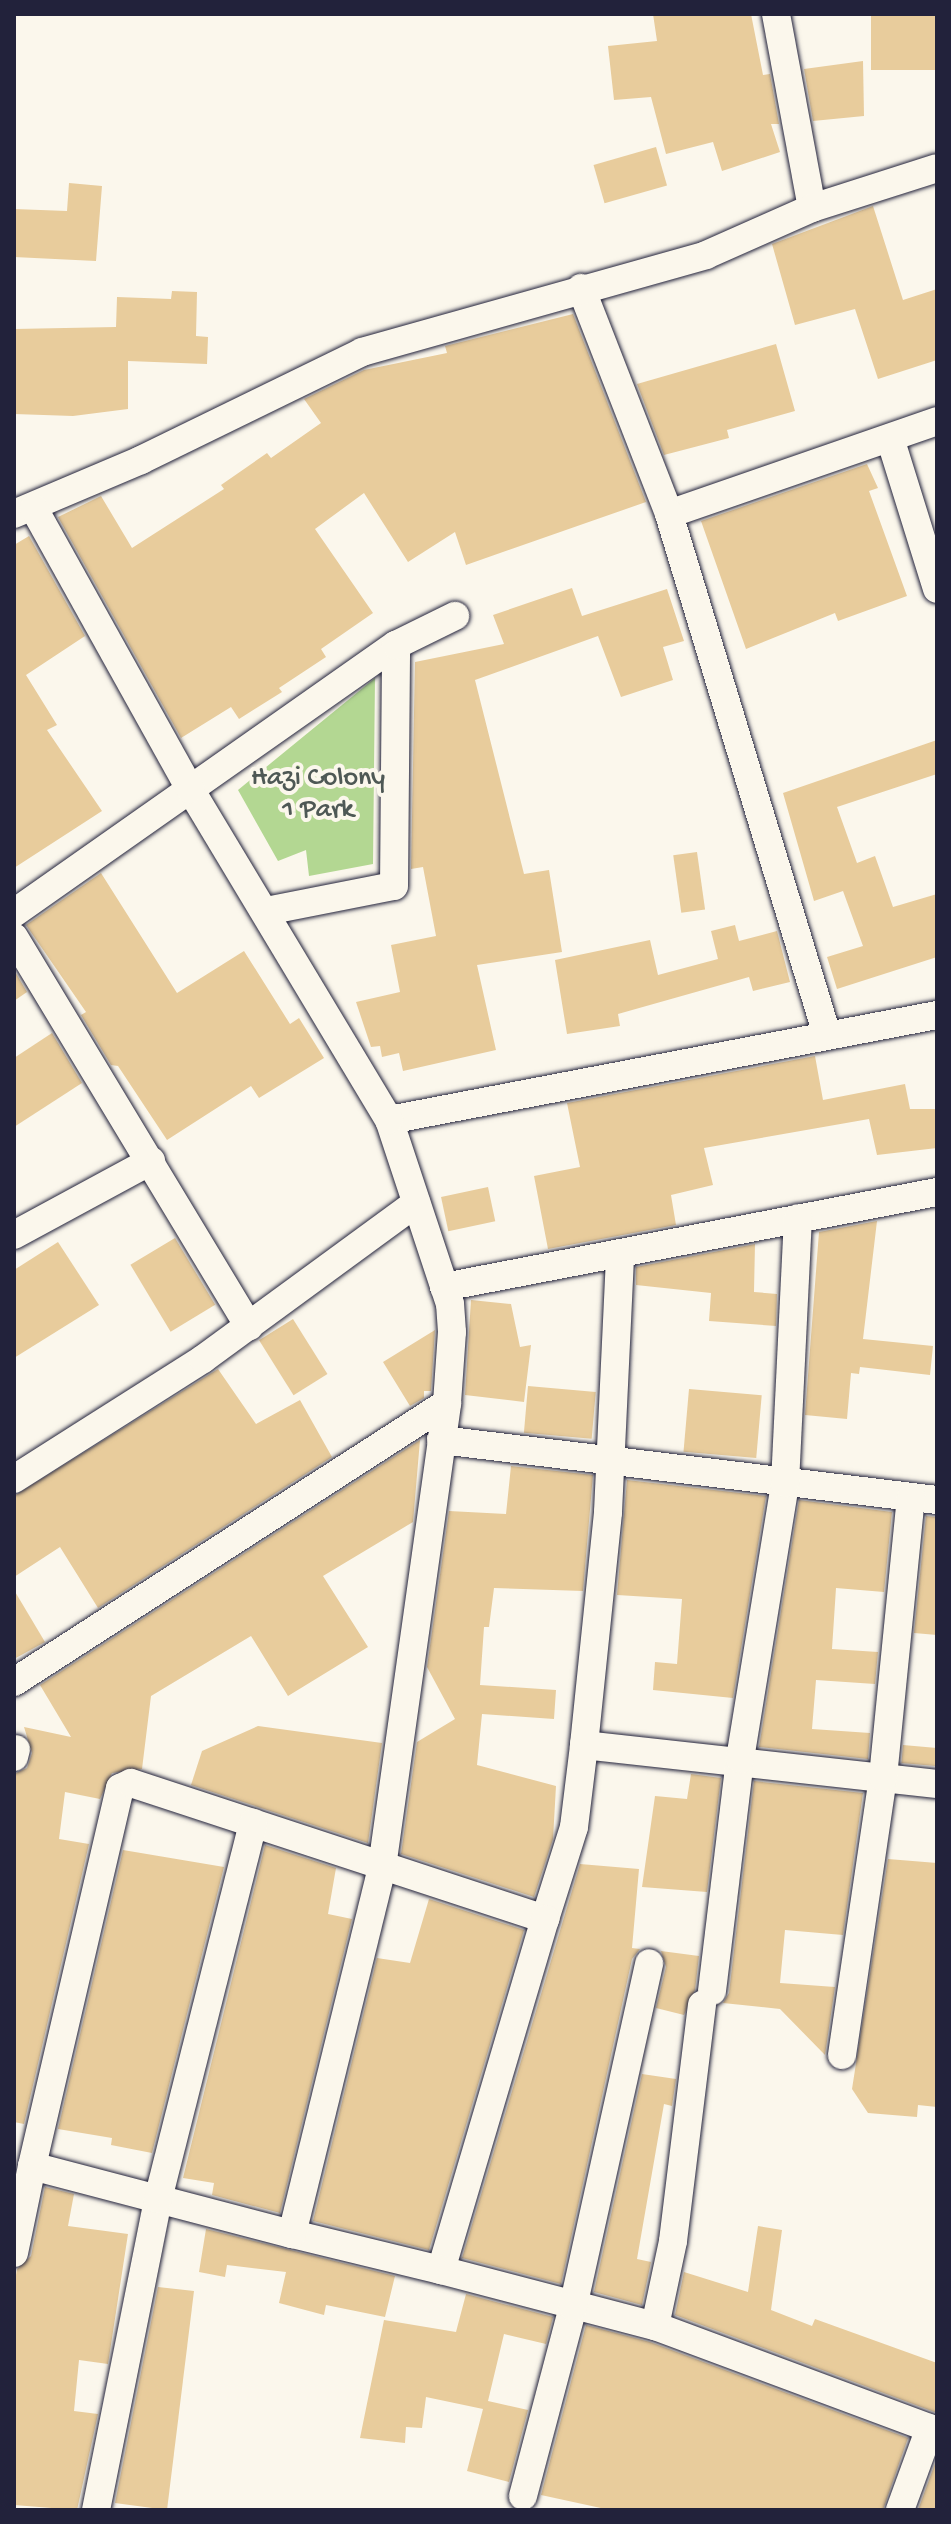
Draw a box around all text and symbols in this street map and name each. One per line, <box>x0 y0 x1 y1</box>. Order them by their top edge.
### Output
park label: Hazi Colony 1 Park <box>251 762 385 828</box>

